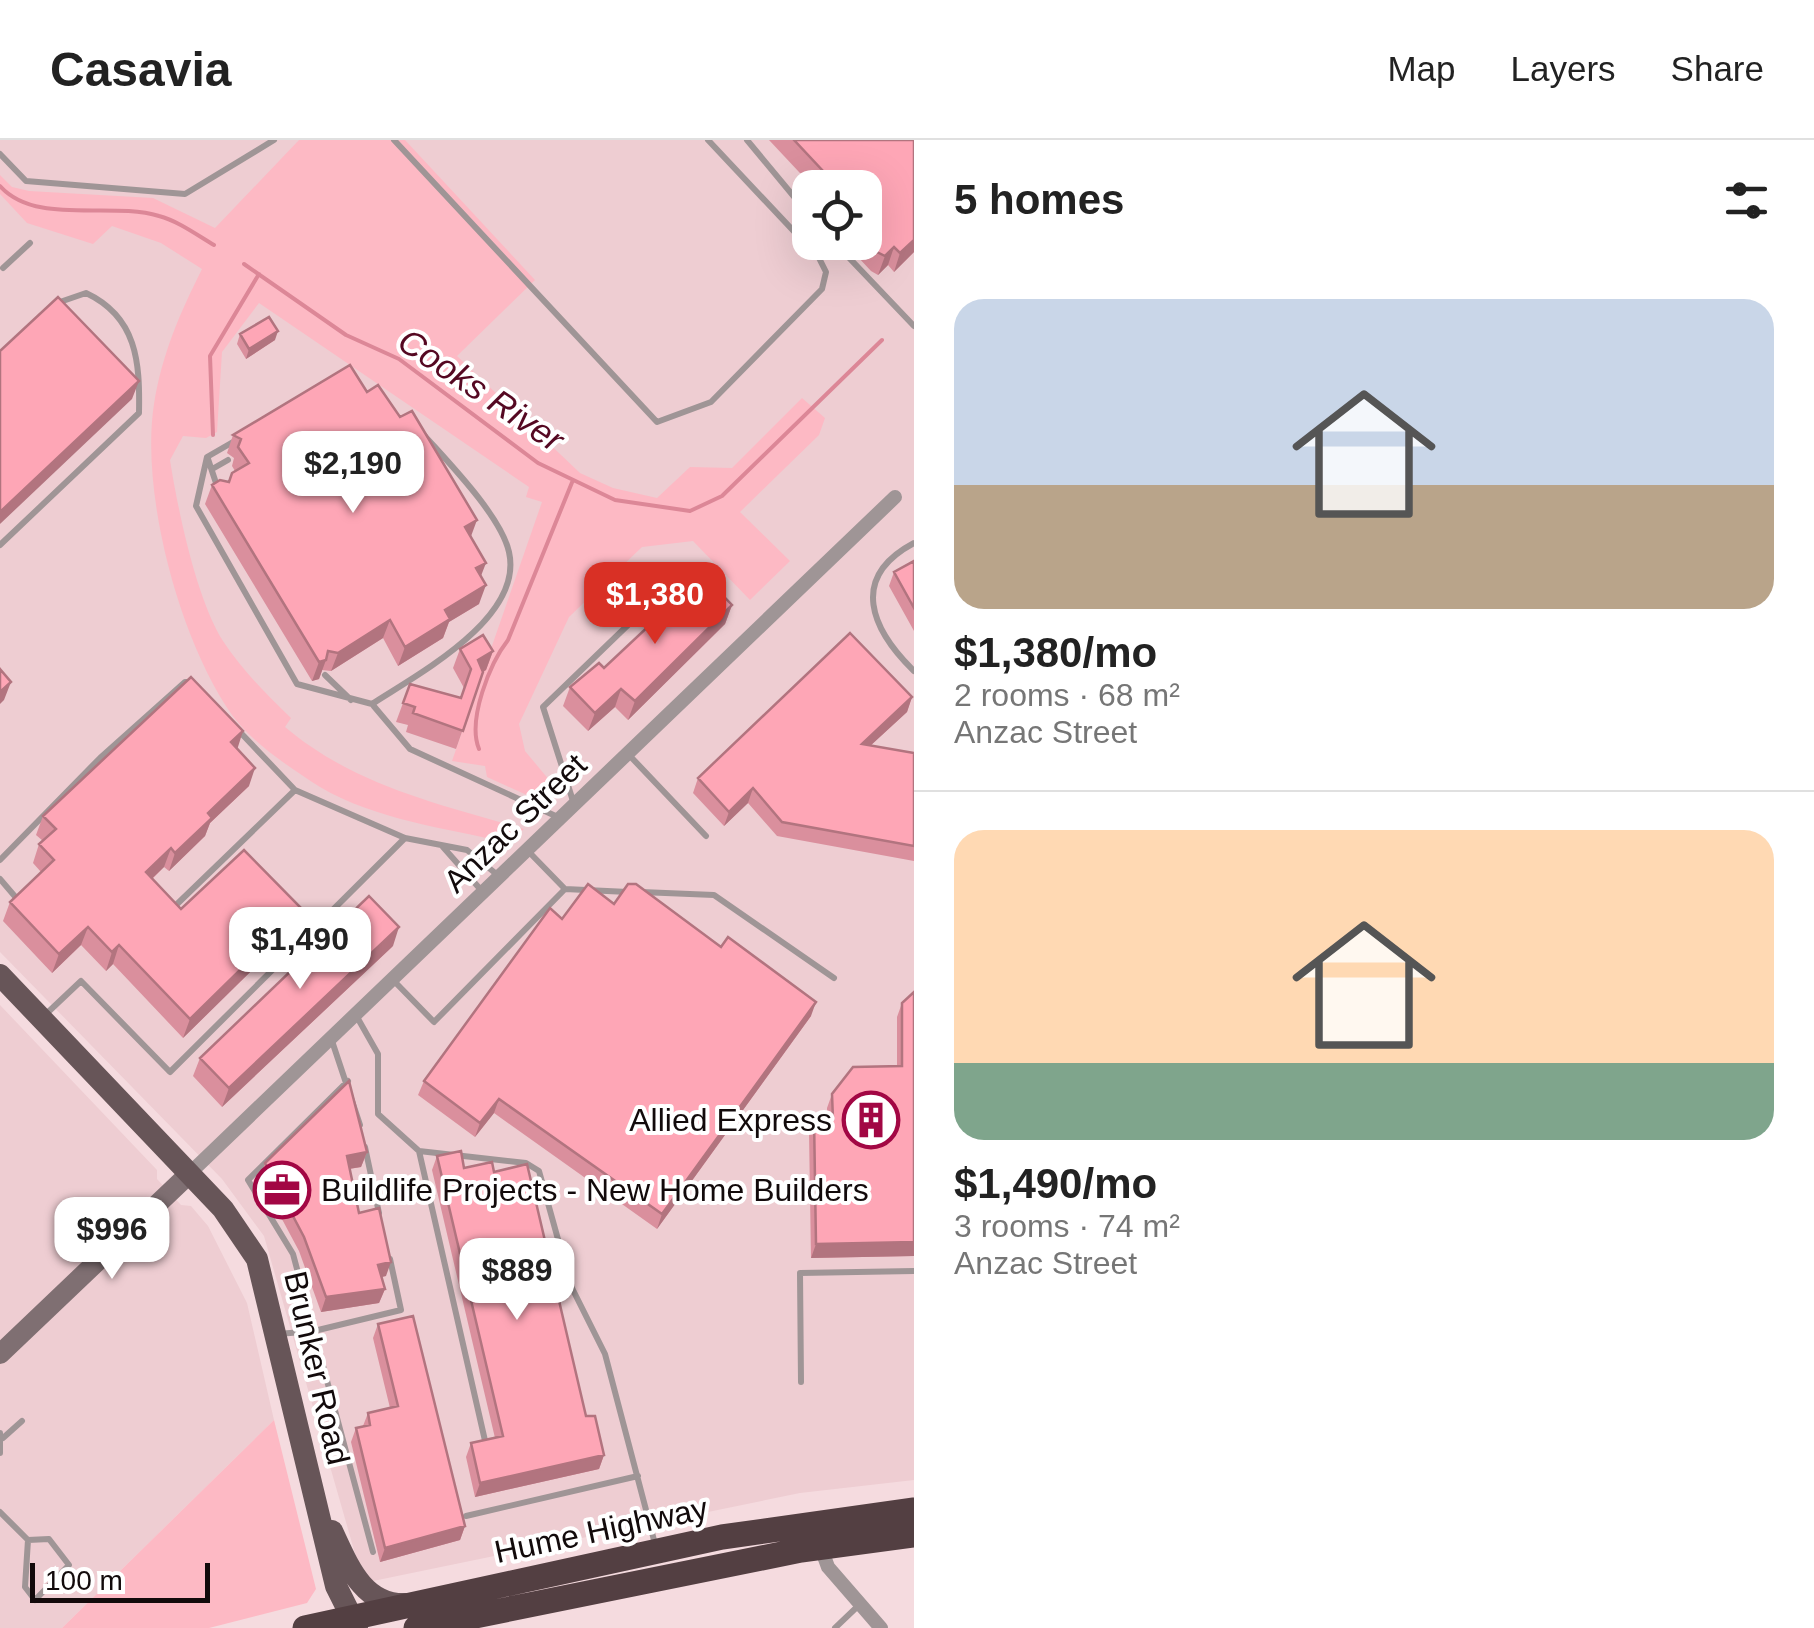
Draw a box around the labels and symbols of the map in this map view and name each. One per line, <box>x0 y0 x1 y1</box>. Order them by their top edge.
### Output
water label: Cooks River <box>391 320 572 460</box>
pin: $2,190 <box>272 431 434 516</box>
pin: $1,380 <box>574 562 736 647</box>
street label: Anzac Street <box>437 746 593 900</box>
pin: $1,490 <box>219 907 381 992</box>
building icon: Allied Express <box>841 1090 901 1150</box>
place label: Allied Express <box>629 1102 832 1138</box>
office icon: Buildlife Projects - New Home Builders <box>252 1160 312 1220</box>
place label: Buildlife Projects - New Home Builders <box>321 1172 869 1208</box>
pin: $996 <box>53 1197 171 1282</box>
pin: $889 <box>458 1238 576 1323</box>
street label: Brunker Road <box>277 1268 357 1468</box>
street label: Hume Highway <box>491 1490 711 1570</box>
scale bar <box>30 1558 210 1602</box>

